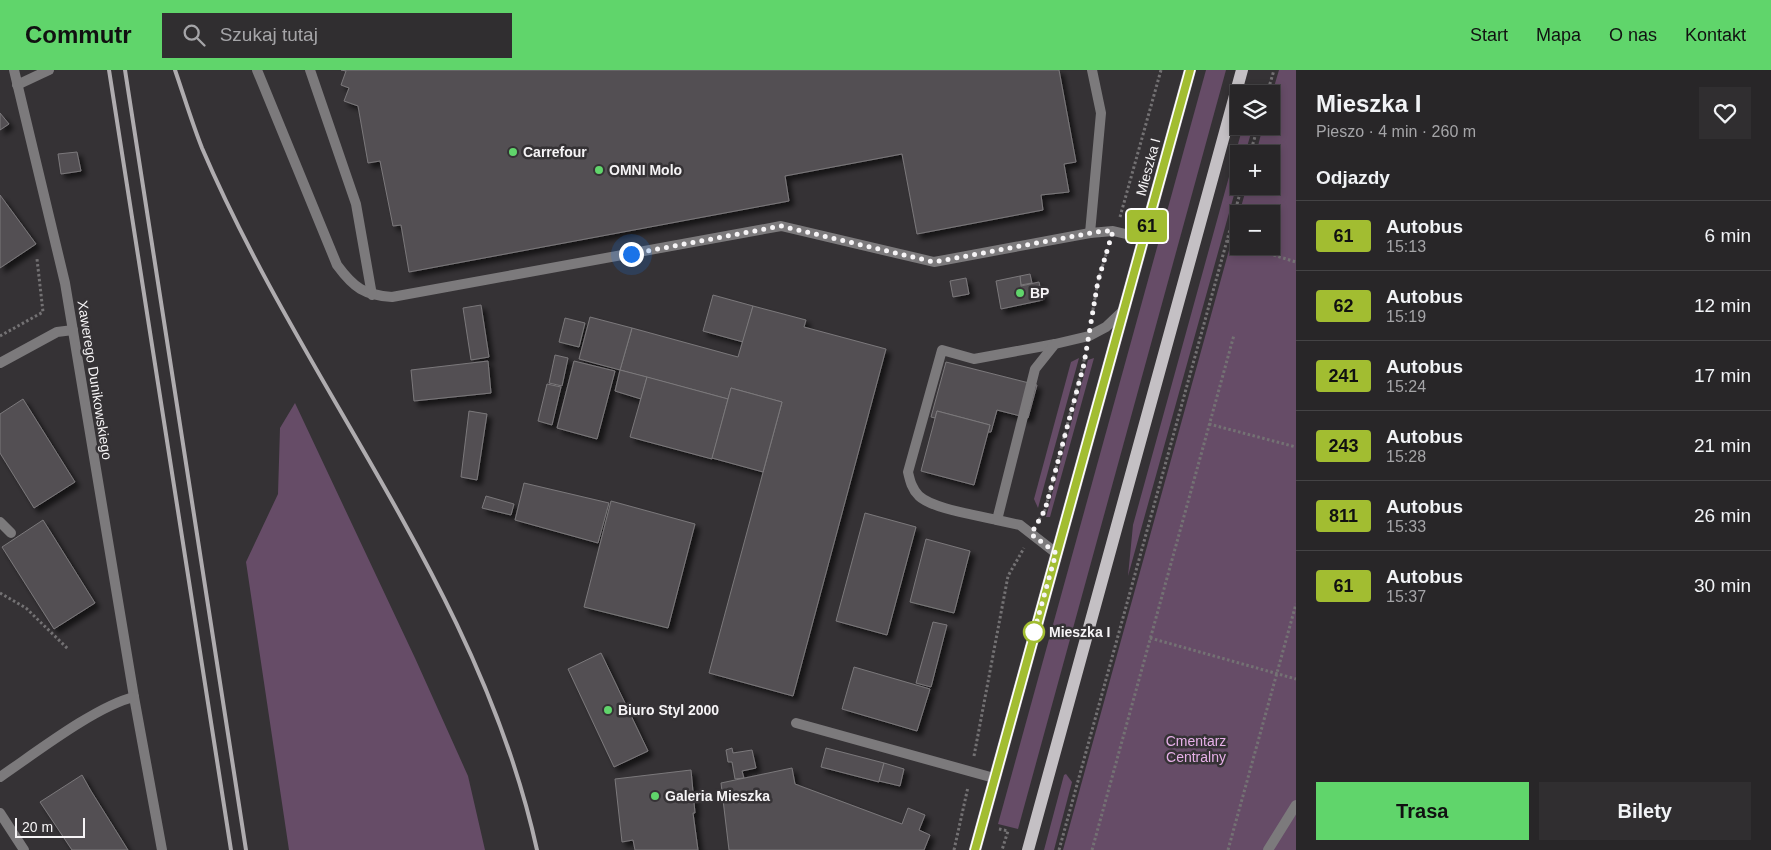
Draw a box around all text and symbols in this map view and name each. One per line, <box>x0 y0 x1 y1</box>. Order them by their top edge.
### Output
search box <box>162 13 512 58</box>
text: Commutr <box>25 21 132 48</box>
icon: search <box>180 21 208 49</box>
text: Szukaj tutaj <box>220 24 318 45</box>
text: Start <box>1470 25 1508 45</box>
text: Mapa <box>1536 25 1581 45</box>
text: O nas <box>1609 25 1657 45</box>
text: Kontakt <box>1685 25 1746 45</box>
map controls <box>1230 85 1280 255</box>
button: layers <box>1230 85 1280 135</box>
button: heart <box>1699 87 1751 139</box>
text: Mieszka I <box>1316 90 1421 117</box>
text: Pieszo · 4 min · 260 m <box>1316 123 1476 140</box>
street label: Mieszka I <box>1133 136 1163 198</box>
place label: Carrefour <box>523 144 587 160</box>
button: + <box>1230 145 1280 195</box>
marker: Carrefour <box>507 146 519 158</box>
place label: OMNI Molo <box>609 162 682 178</box>
marker: OMNI Molo <box>593 164 605 176</box>
text: Odjazdy <box>1316 167 1390 188</box>
button: − <box>1230 205 1280 255</box>
line badge: 61 <box>1124 210 1170 242</box>
text: 61 <box>1137 216 1157 236</box>
text: Autobus <box>1386 216 1463 237</box>
text: 6 min <box>1705 225 1751 246</box>
text: 61 <box>1333 226 1354 246</box>
text: 15:13 <box>1386 238 1426 255</box>
your location <box>619 242 644 267</box>
place label: BP <box>1030 285 1049 301</box>
text: Autobus <box>1386 286 1463 307</box>
marker: BP <box>1014 287 1026 299</box>
text: 12 min <box>1694 295 1751 316</box>
text: 62 <box>1333 296 1354 316</box>
street label: Xawerego Dunikowskiego <box>74 299 116 461</box>
text: 15:19 <box>1386 308 1426 325</box>
text: Autobus <box>1386 356 1463 377</box>
text: 17 min <box>1694 365 1751 386</box>
text: 241 <box>1328 366 1359 386</box>
text: 15:24 <box>1386 378 1426 395</box>
text: Autobus <box>1386 426 1463 447</box>
text: 21 min <box>1694 435 1751 456</box>
text: 243 <box>1328 436 1359 456</box>
text: 15:28 <box>1386 448 1426 465</box>
text: Autobus <box>1386 496 1463 517</box>
text: 26 min <box>1694 505 1751 526</box>
text: 811 <box>1329 506 1358 526</box>
text: 15:33 <box>1386 518 1426 535</box>
text: Autobus <box>1386 566 1463 587</box>
text: 30 min <box>1694 575 1751 596</box>
text: 61 <box>1333 576 1354 596</box>
text: 15:37 <box>1386 588 1426 605</box>
marker: Mieszka I <box>1023 621 1045 643</box>
place label: Mieszka I <box>1049 624 1110 640</box>
place label: Biuro Styl 2000 <box>618 702 719 718</box>
marker: Biuro Styl 2000 <box>602 704 614 716</box>
park label: Cmentarz Centralny <box>1166 733 1226 765</box>
button: Trasa <box>1316 782 1529 840</box>
button: Bilety <box>1539 782 1751 840</box>
place label: Galeria Mieszka <box>665 788 770 804</box>
marker: Galeria Mieszka <box>649 790 661 802</box>
scale bar <box>15 815 85 838</box>
text: 20 m <box>22 819 53 835</box>

